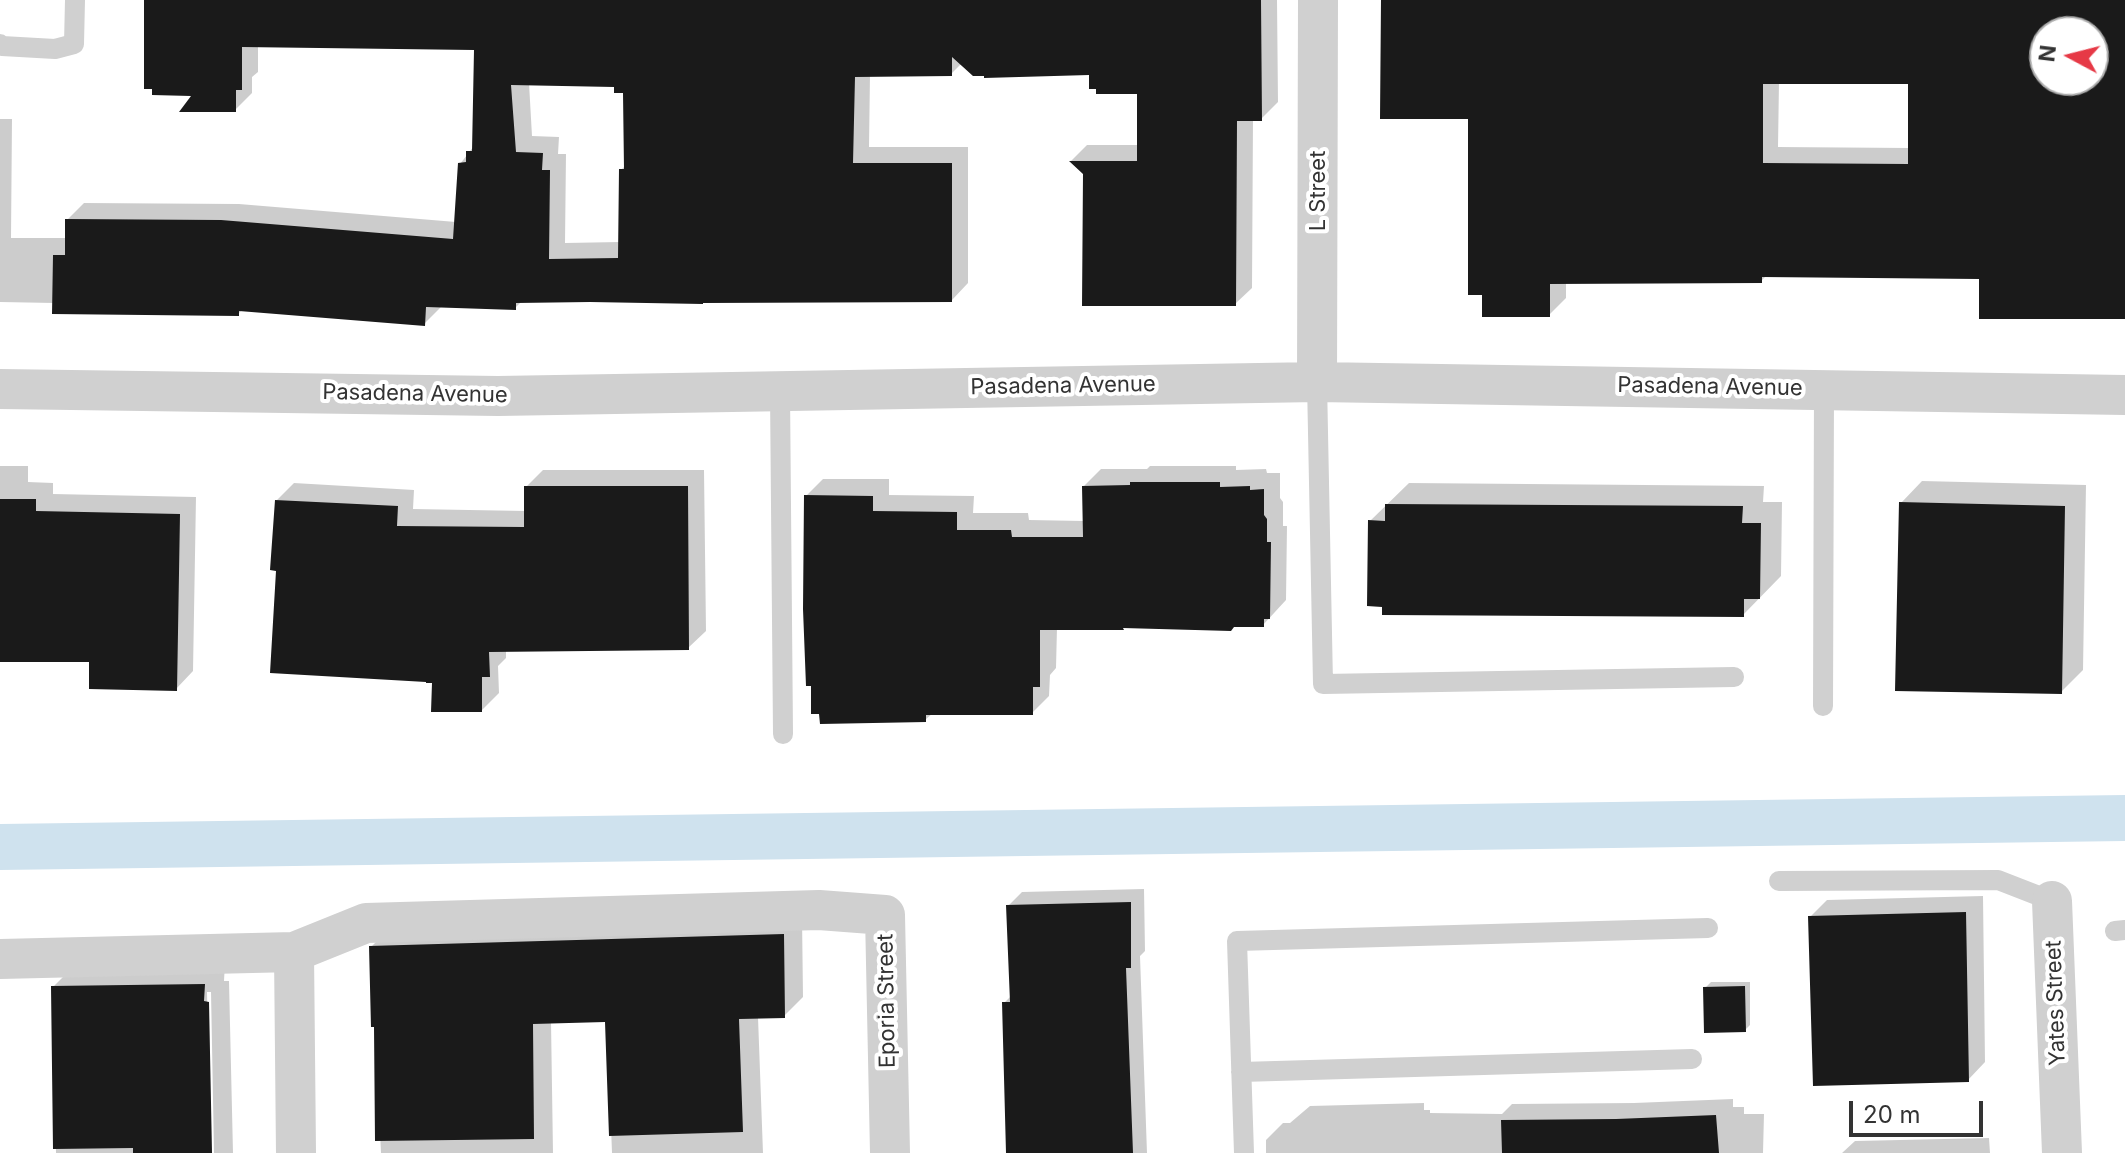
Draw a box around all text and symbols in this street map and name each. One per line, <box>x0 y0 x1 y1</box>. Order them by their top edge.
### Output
north arrow <box>2029 16 2109 96</box>
text: N <box>2033 43 2061 63</box>
street label: L Street <box>1305 151 1331 231</box>
street label: Pasadena Avenue <box>970 371 1156 401</box>
street label: Pasadena Avenue <box>1617 372 1803 402</box>
street label: Pasadena Avenue <box>322 379 508 409</box>
street label: Eporia Street <box>873 934 901 1068</box>
street label: Yates Street <box>2041 940 2071 1066</box>
scale bar <box>1853 1085 1987 1135</box>
text: 20 m <box>1863 1100 1921 1129</box>

